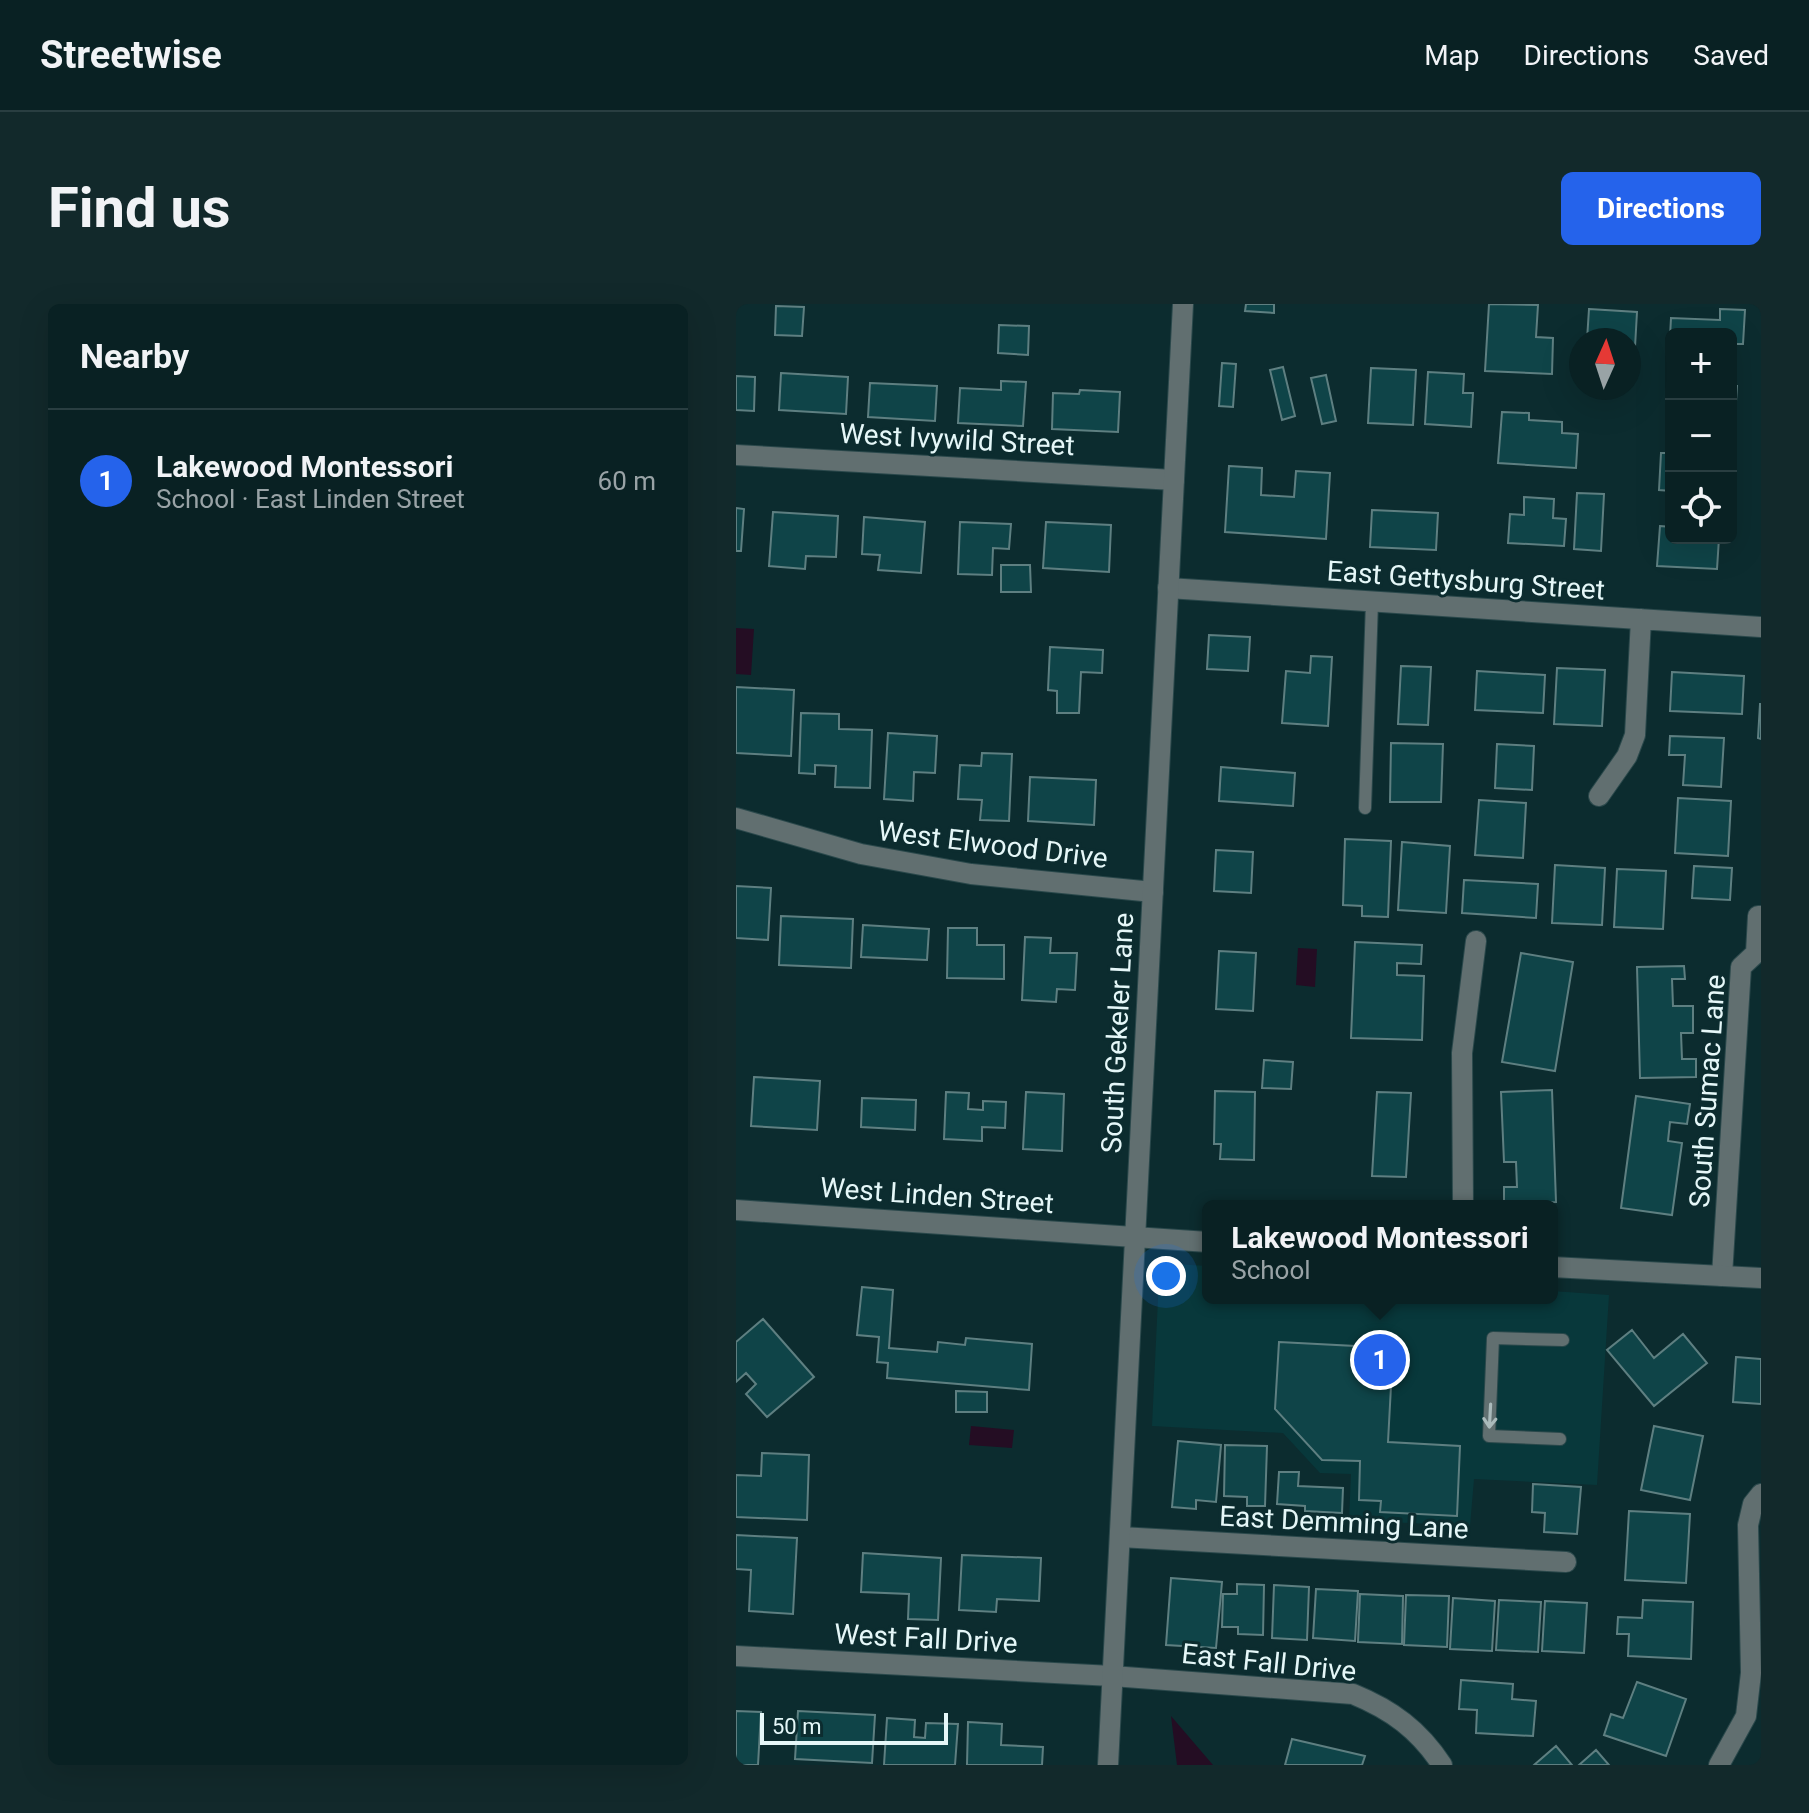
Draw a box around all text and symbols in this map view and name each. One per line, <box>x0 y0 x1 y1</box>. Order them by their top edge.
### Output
text: Streetwise <box>40 33 222 77</box>
text: Map <box>1424 39 1480 72</box>
text: Directions <box>1524 39 1649 72</box>
text: Saved <box>1693 39 1769 72</box>
button: Directions <box>1561 172 1761 245</box>
text: Find us <box>48 175 231 241</box>
north arrow <box>1569 328 1641 400</box>
map controls <box>1665 328 1737 544</box>
button: + <box>1665 328 1737 400</box>
text: Nearby <box>80 336 189 376</box>
button: − <box>1665 400 1737 472</box>
street label: West Ivywild Street <box>839 417 1075 462</box>
text: Lakewood Montessori <box>156 449 454 484</box>
text: 1 <box>99 466 113 496</box>
text: 60 m <box>598 466 656 496</box>
button: locate <box>1665 472 1737 544</box>
text: School · East Linden Street <box>156 484 465 514</box>
street label: East Gettysburg Street <box>1326 554 1606 607</box>
street label: West Elwood Drive <box>876 814 1110 875</box>
street label: South Gekeler Lane <box>1095 912 1140 1154</box>
street label: South Sumac Lane <box>1683 973 1732 1209</box>
street label: West Linden Street <box>819 1171 1055 1220</box>
popup <box>1202 1200 1558 1304</box>
text: Lakewood Montessori <box>1231 1220 1529 1255</box>
text: School <box>1231 1255 1311 1285</box>
your location <box>1146 1256 1186 1296</box>
pin: 1 <box>1354 1330 1406 1390</box>
one-way arrow <box>1482 1402 1497 1429</box>
street label: East Demming Lane <box>1218 1499 1469 1546</box>
street label: West Fall Drive <box>833 1617 1018 1660</box>
street label: East Fall Drive <box>1180 1637 1358 1688</box>
scale bar <box>760 1709 948 1745</box>
text: 50 m <box>772 1714 821 1739</box>

